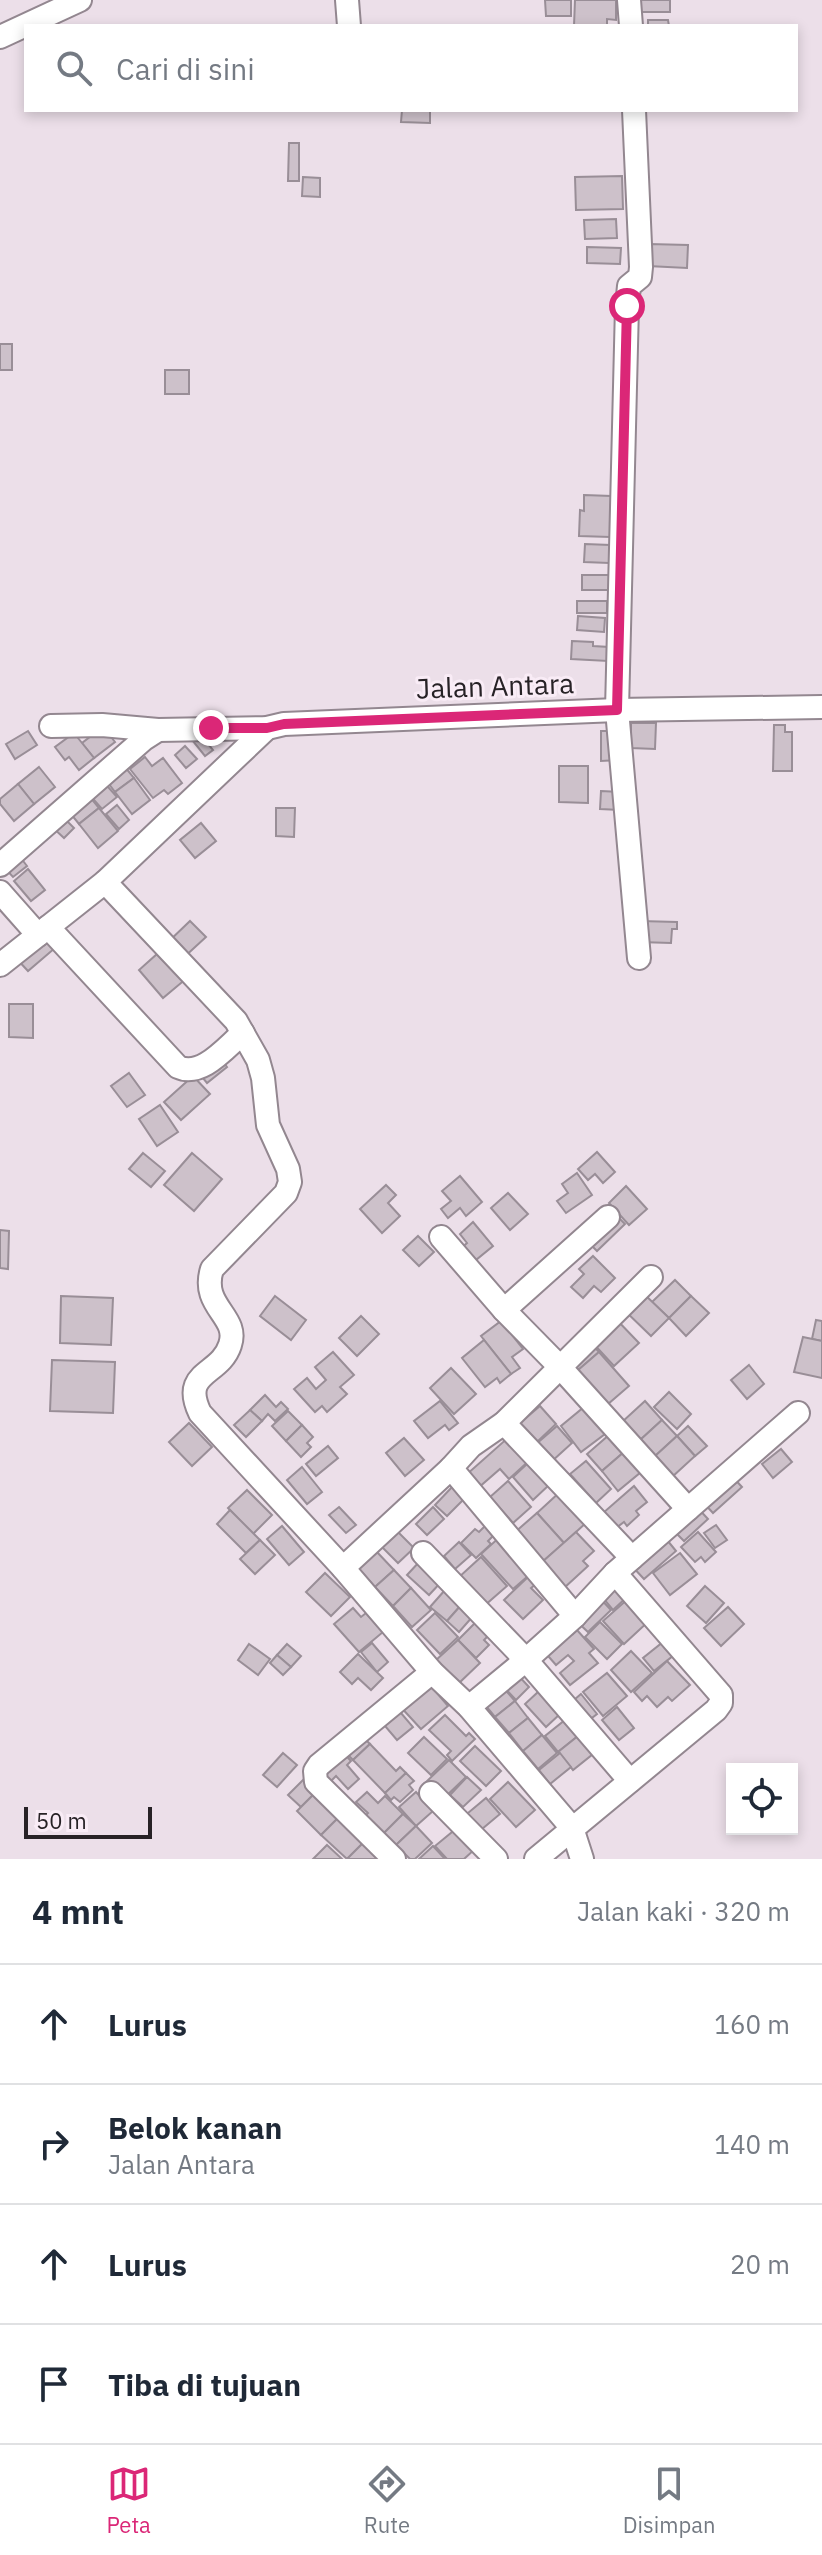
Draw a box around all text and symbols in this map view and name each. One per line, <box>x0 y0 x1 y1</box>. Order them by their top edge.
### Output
search box <box>24 24 798 112</box>
icon: search <box>52 46 96 90</box>
text: Cari di sini <box>116 49 255 88</box>
route start <box>609 288 645 324</box>
street label: Jalan Antara <box>415 664 575 707</box>
route end <box>193 710 229 746</box>
map controls <box>726 1763 798 1835</box>
button: locate <box>726 1763 798 1835</box>
scale bar <box>24 1803 152 1839</box>
text: 50 m <box>36 1806 87 1835</box>
text: 4 mnt <box>32 1889 124 1933</box>
text: Jalan kaki · 320 m <box>577 1894 790 1928</box>
icon: ahead <box>32 2002 76 2046</box>
text: Lurus <box>108 2005 187 2044</box>
text: 160 m <box>714 2007 790 2041</box>
text: Belok kanan <box>108 2108 282 2147</box>
icon: right <box>32 2122 76 2166</box>
text: 140 m <box>714 2127 790 2161</box>
text: Jalan Antara <box>108 2147 255 2181</box>
icon: ahead <box>32 2242 76 2286</box>
text: Lurus <box>108 2245 187 2284</box>
text: 20 m <box>730 2247 790 2281</box>
icon: arrive <box>32 2362 76 2406</box>
text: Tiba di tujuan <box>108 2365 301 2404</box>
tab: Peta <box>106 2462 151 2539</box>
tab: Rute <box>364 2462 410 2539</box>
tab: Disimpan <box>623 2462 716 2539</box>

